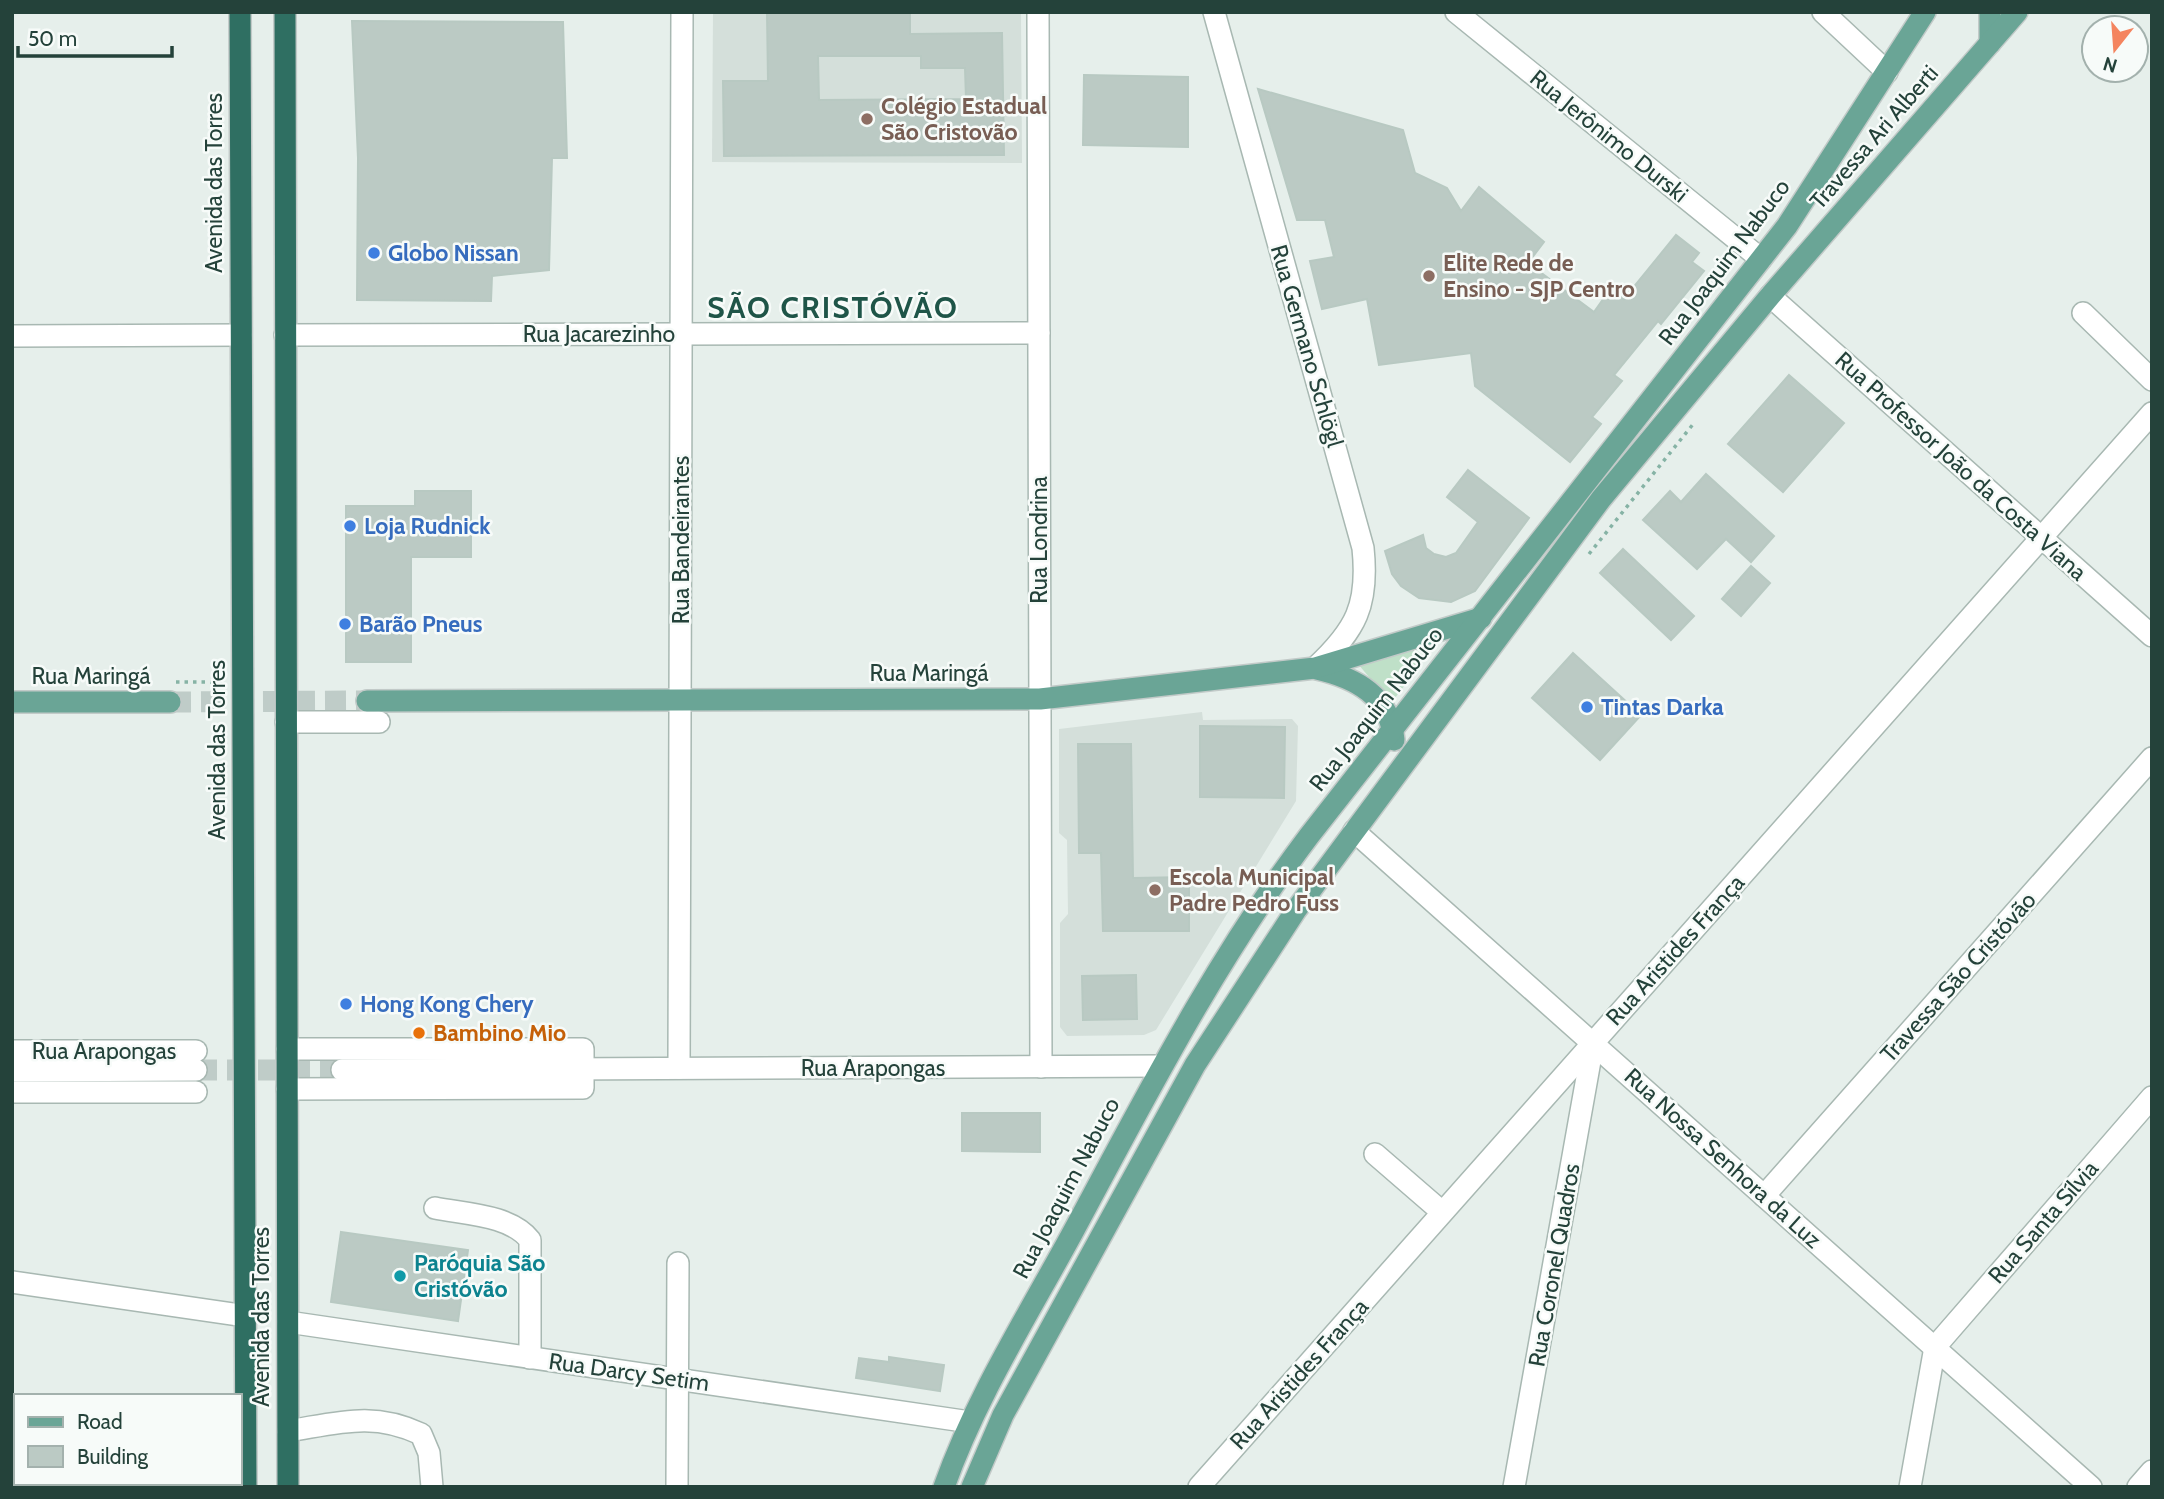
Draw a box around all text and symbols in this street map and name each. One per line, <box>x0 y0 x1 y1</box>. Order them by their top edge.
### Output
scale bar <box>18 14 172 58</box>
north arrow <box>2080 14 2150 84</box>
text: 50 m <box>28 26 77 51</box>
text: N <box>2100 52 2120 78</box>
street label: Travessa Ari Alberti <box>1804 59 1944 215</box>
street label: Rua Jerônimo Durski <box>1524 64 1694 208</box>
place label: Colégio Estadual São Cristovão <box>881 92 1047 146</box>
street label: Avenida das Torres <box>200 93 228 273</box>
marker: Colégio Estadual São Cristovão <box>859 111 875 127</box>
street label: Rua Joaquim Nabuco <box>1652 173 1796 351</box>
place label: Globo Nissan <box>388 239 519 267</box>
street label: Rua Germano Schlögl <box>1265 242 1349 451</box>
marker: Globo Nissan <box>366 245 382 261</box>
place label: Elite Rede de Ensino - SJP Centro <box>1443 249 1635 303</box>
marker: Elite Rede de Ensino - SJP Centro <box>1421 268 1437 284</box>
district label: SÃO CRISTÓVÃO <box>707 289 959 326</box>
street label: Rua Jacarezinho <box>523 320 675 348</box>
street label: Rua Professor João da Costa Viana <box>1830 346 2092 586</box>
street label: Rua Bandeirantes <box>667 456 695 624</box>
street label: Rua Londrina <box>1025 476 1053 604</box>
place label: Loja Rudnick <box>364 512 491 540</box>
marker: Loja Rudnick <box>342 518 358 534</box>
place label: Barão Pneus <box>359 610 483 638</box>
marker: Barão Pneus <box>337 616 353 632</box>
street label: Rua Joaquim Nabuco <box>1303 621 1449 797</box>
street label: Rua Maringá <box>870 659 988 687</box>
street label: Avenida das Torres <box>203 660 231 840</box>
street label: Rua Maringá <box>32 662 150 690</box>
place label: Tintas Darka <box>1601 693 1724 721</box>
marker: Tintas Darka <box>1579 699 1595 715</box>
place label: Escola Municipal Padre Pedro Fuss <box>1169 863 1339 917</box>
street label: Rua Aristides França <box>1600 869 1750 1031</box>
marker: Escola Municipal Padre Pedro Fuss <box>1147 882 1163 898</box>
street label: Travessa São Cristóvão <box>1874 886 2042 1068</box>
place label: Hong Kong Chery <box>360 990 534 1018</box>
marker: Hong Kong Chery <box>338 996 354 1012</box>
place label: Bambino Mio <box>433 1019 566 1047</box>
marker: Bambino Mio <box>411 1025 427 1041</box>
street label: Rua Arapongas <box>32 1037 176 1065</box>
street label: Rua Arapongas <box>801 1054 945 1082</box>
street label: Rua Nossa Senhora da Luz <box>1619 1062 1827 1254</box>
street label: Rua Joaquim Nabuco <box>1006 1093 1126 1283</box>
street label: Rua Santa Sílvia <box>1982 1155 2104 1289</box>
street label: Rua Coronel Quadros <box>1522 1161 1586 1369</box>
street label: Avenida das Torres <box>247 1227 275 1407</box>
place label: Paróquia São Cristóvão <box>414 1249 545 1303</box>
marker: Paróquia São Cristóvão <box>392 1268 408 1284</box>
street label: Rua Aristides França <box>1224 1293 1374 1455</box>
street label: Rua Darcy Setim <box>547 1347 711 1397</box>
legend <box>14 1394 242 1485</box>
text: Road <box>77 1409 123 1434</box>
text: Building <box>77 1444 149 1469</box>

